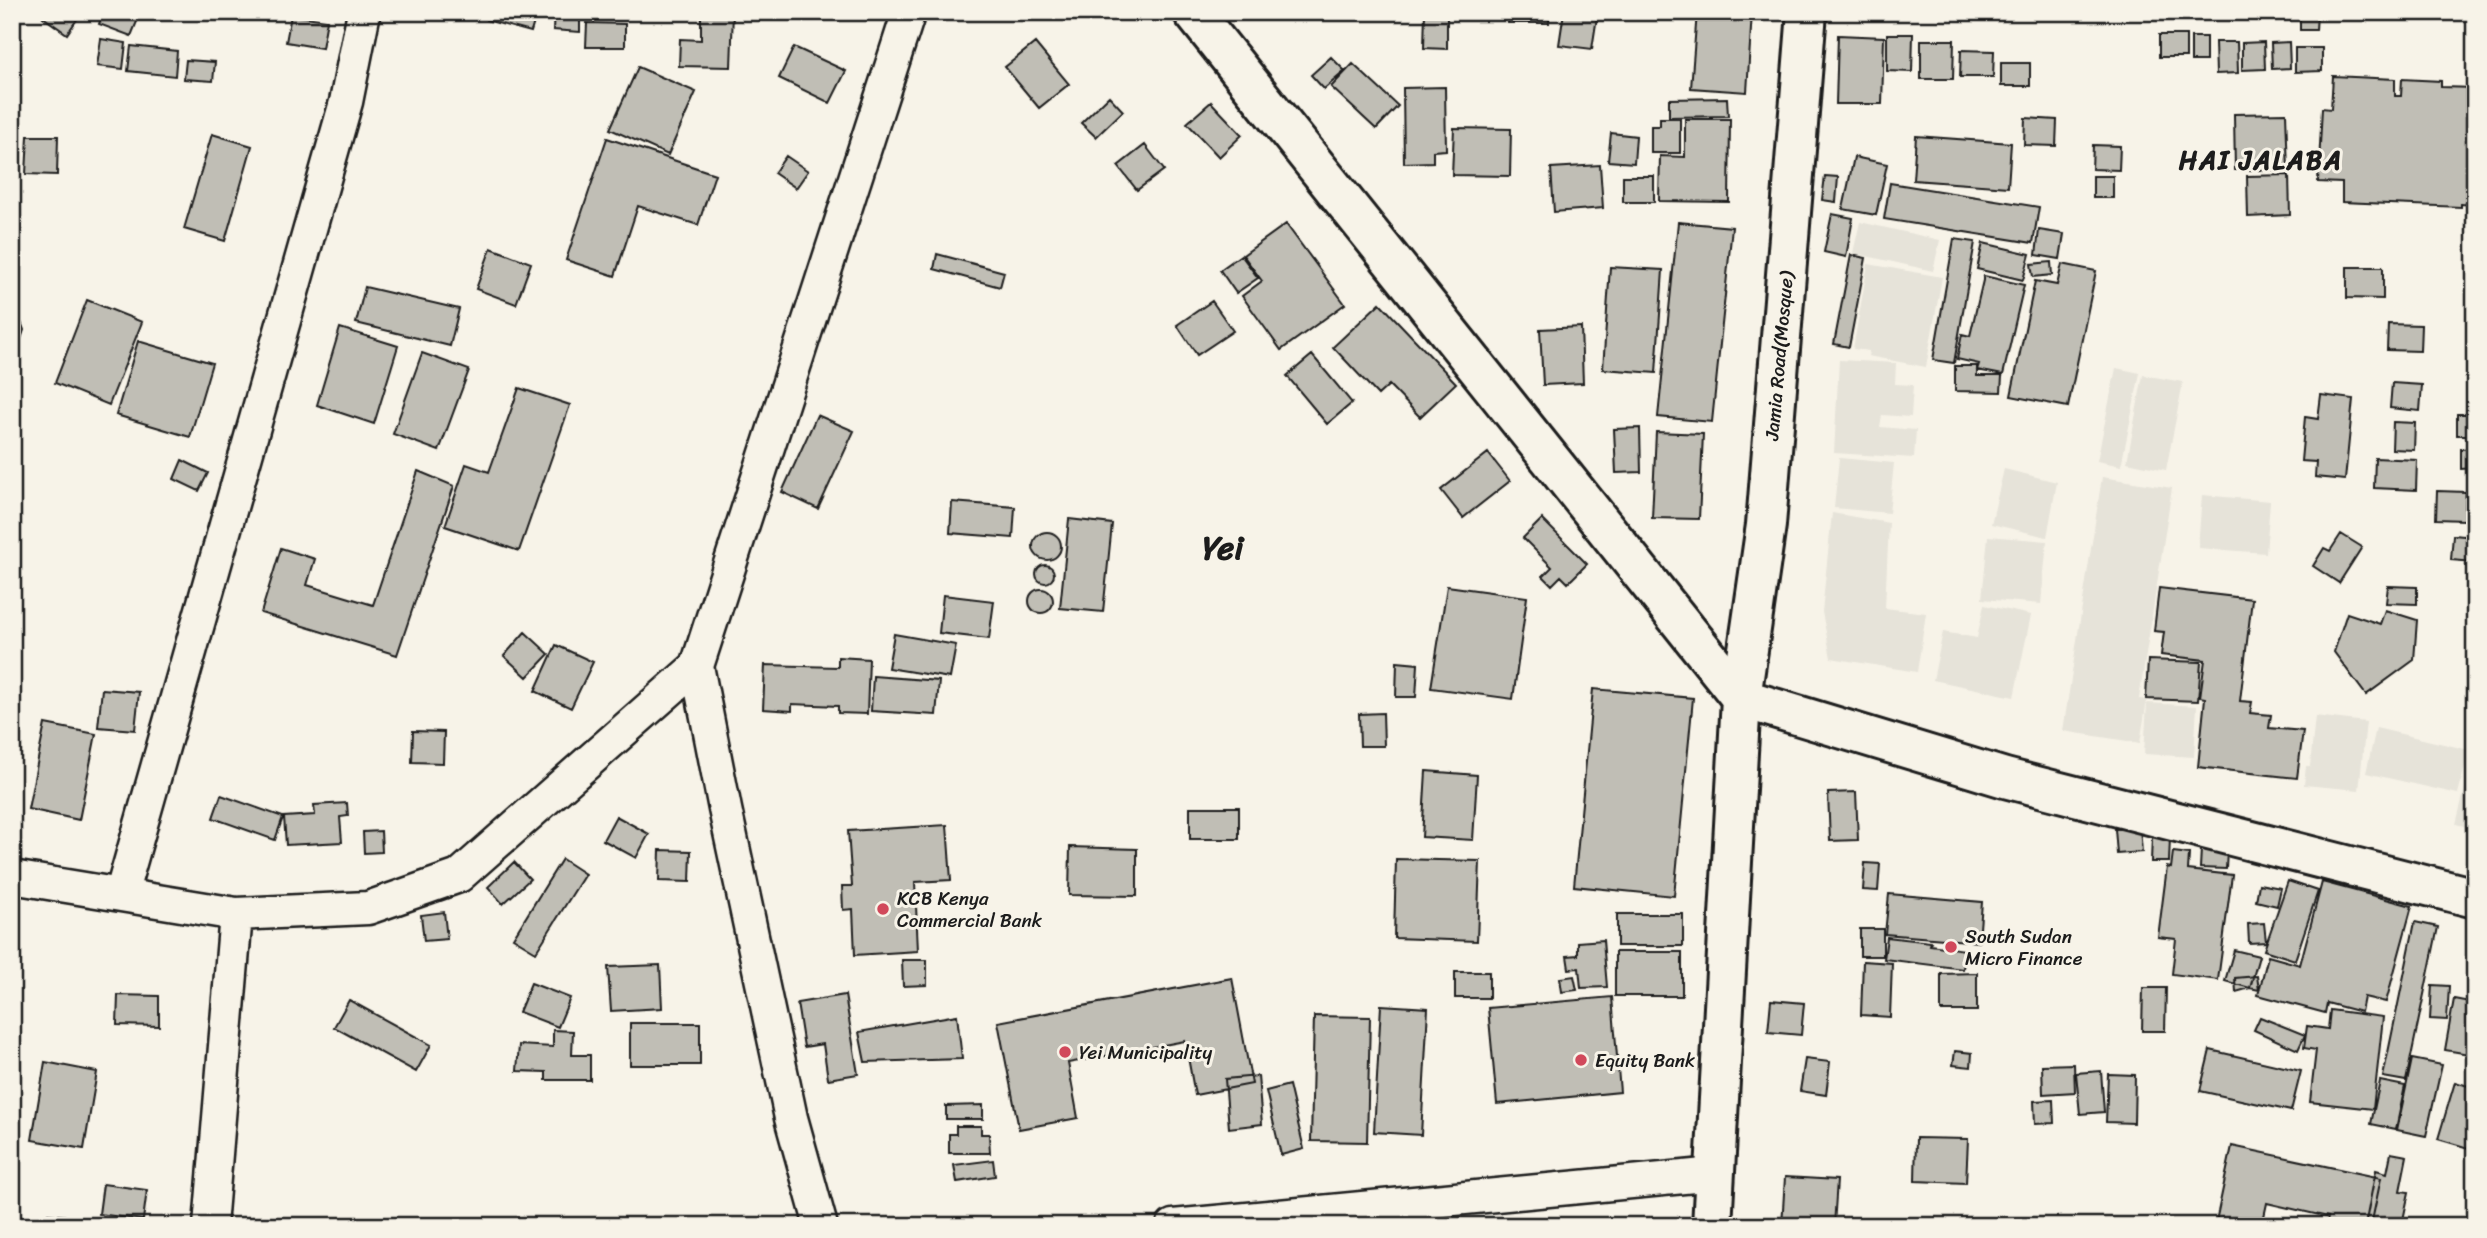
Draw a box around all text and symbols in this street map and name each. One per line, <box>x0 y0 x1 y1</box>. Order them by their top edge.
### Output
district label: HAI JALABA <box>2179 137 2343 183</box>
street label: Jamia Road(Mosque) <box>1755 269 1803 443</box>
district label: Yei <box>1203 519 1245 577</box>
place label: KCB Kenya Commercial Bank <box>897 882 1043 937</box>
marker: KCB Kenya Commercial Bank <box>875 901 891 917</box>
place label: South Sudan Micro Finance <box>1965 920 2083 975</box>
marker: South Sudan Micro Finance <box>1943 939 1959 955</box>
place label: Yei Municipality <box>1079 1036 1213 1069</box>
marker: Yei Municipality <box>1057 1044 1073 1060</box>
place label: Equity Bank <box>1595 1044 1695 1077</box>
marker: Equity Bank <box>1573 1052 1589 1068</box>

